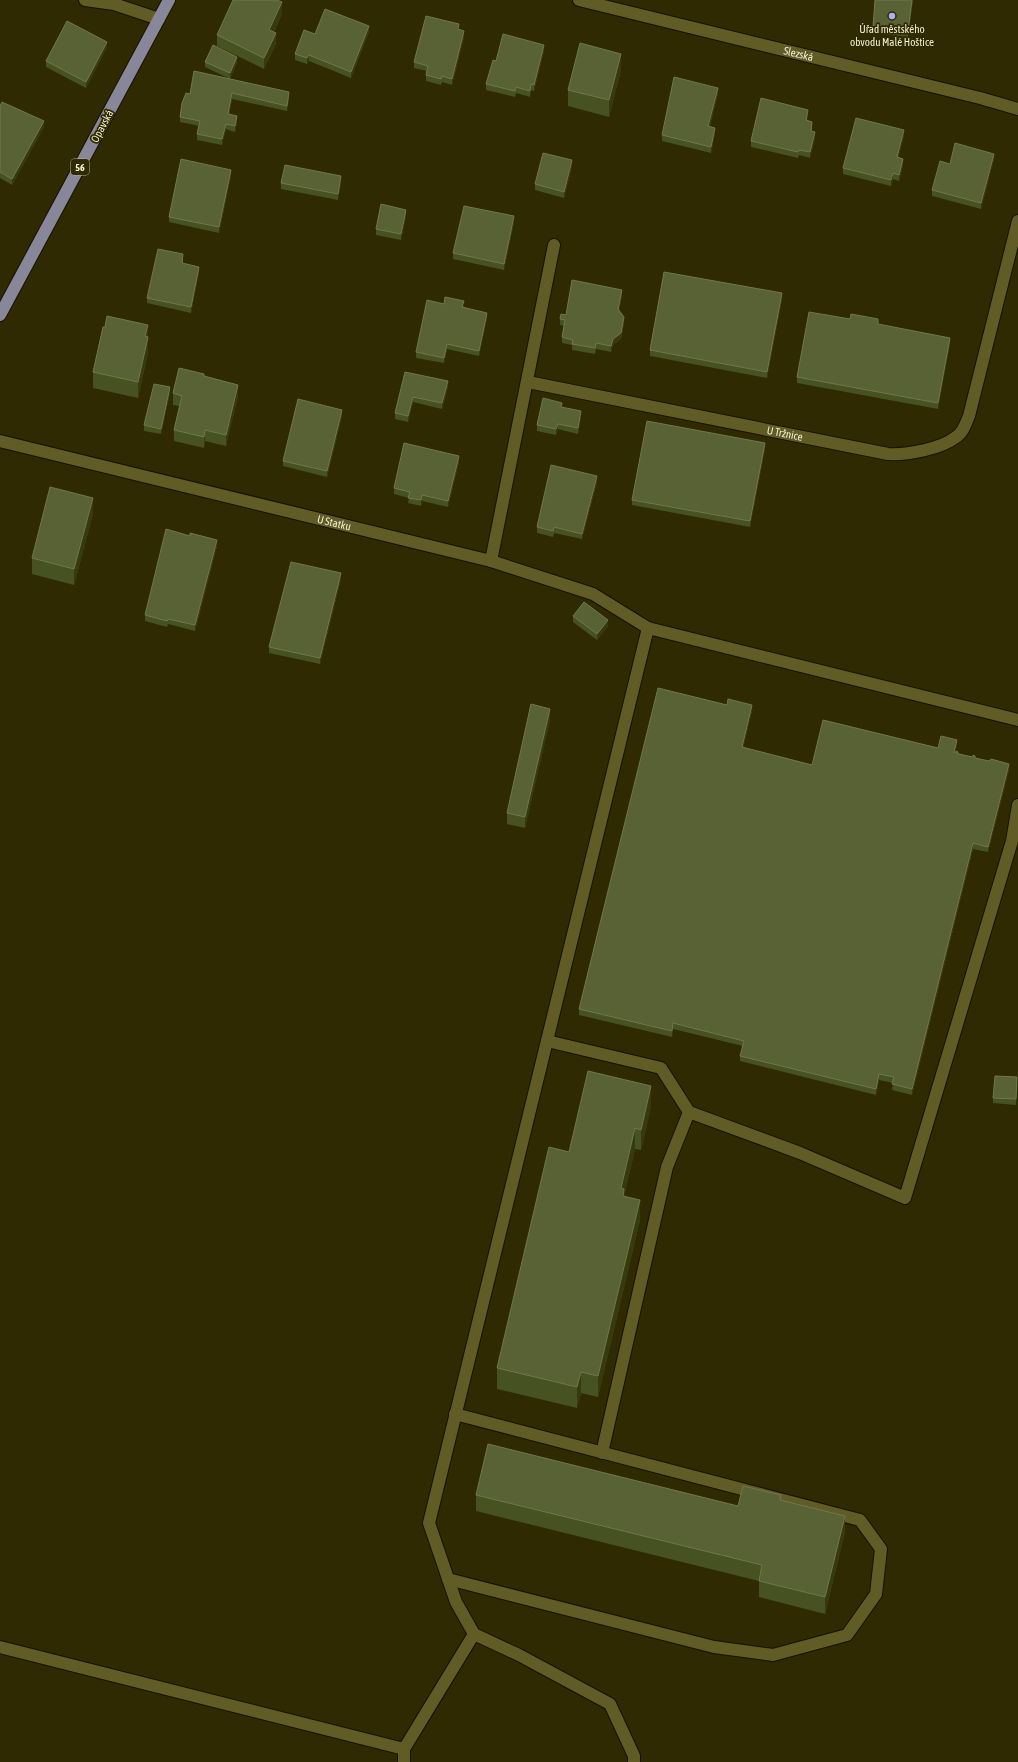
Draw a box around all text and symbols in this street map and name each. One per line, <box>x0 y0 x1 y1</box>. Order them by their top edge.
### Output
marker: Úřad městského obvodu Malé Hoštice <box>887 11 897 21</box>
place label: Úřad městského obvodu Malé Hoštice <box>850 23 934 48</box>
street label: Slezská <box>782 44 815 63</box>
street label: Opavská <box>88 108 116 144</box>
road number: 56 <box>71 159 89 175</box>
street label: U Tržnice <box>766 424 804 443</box>
street label: U Statku <box>316 513 352 533</box>

